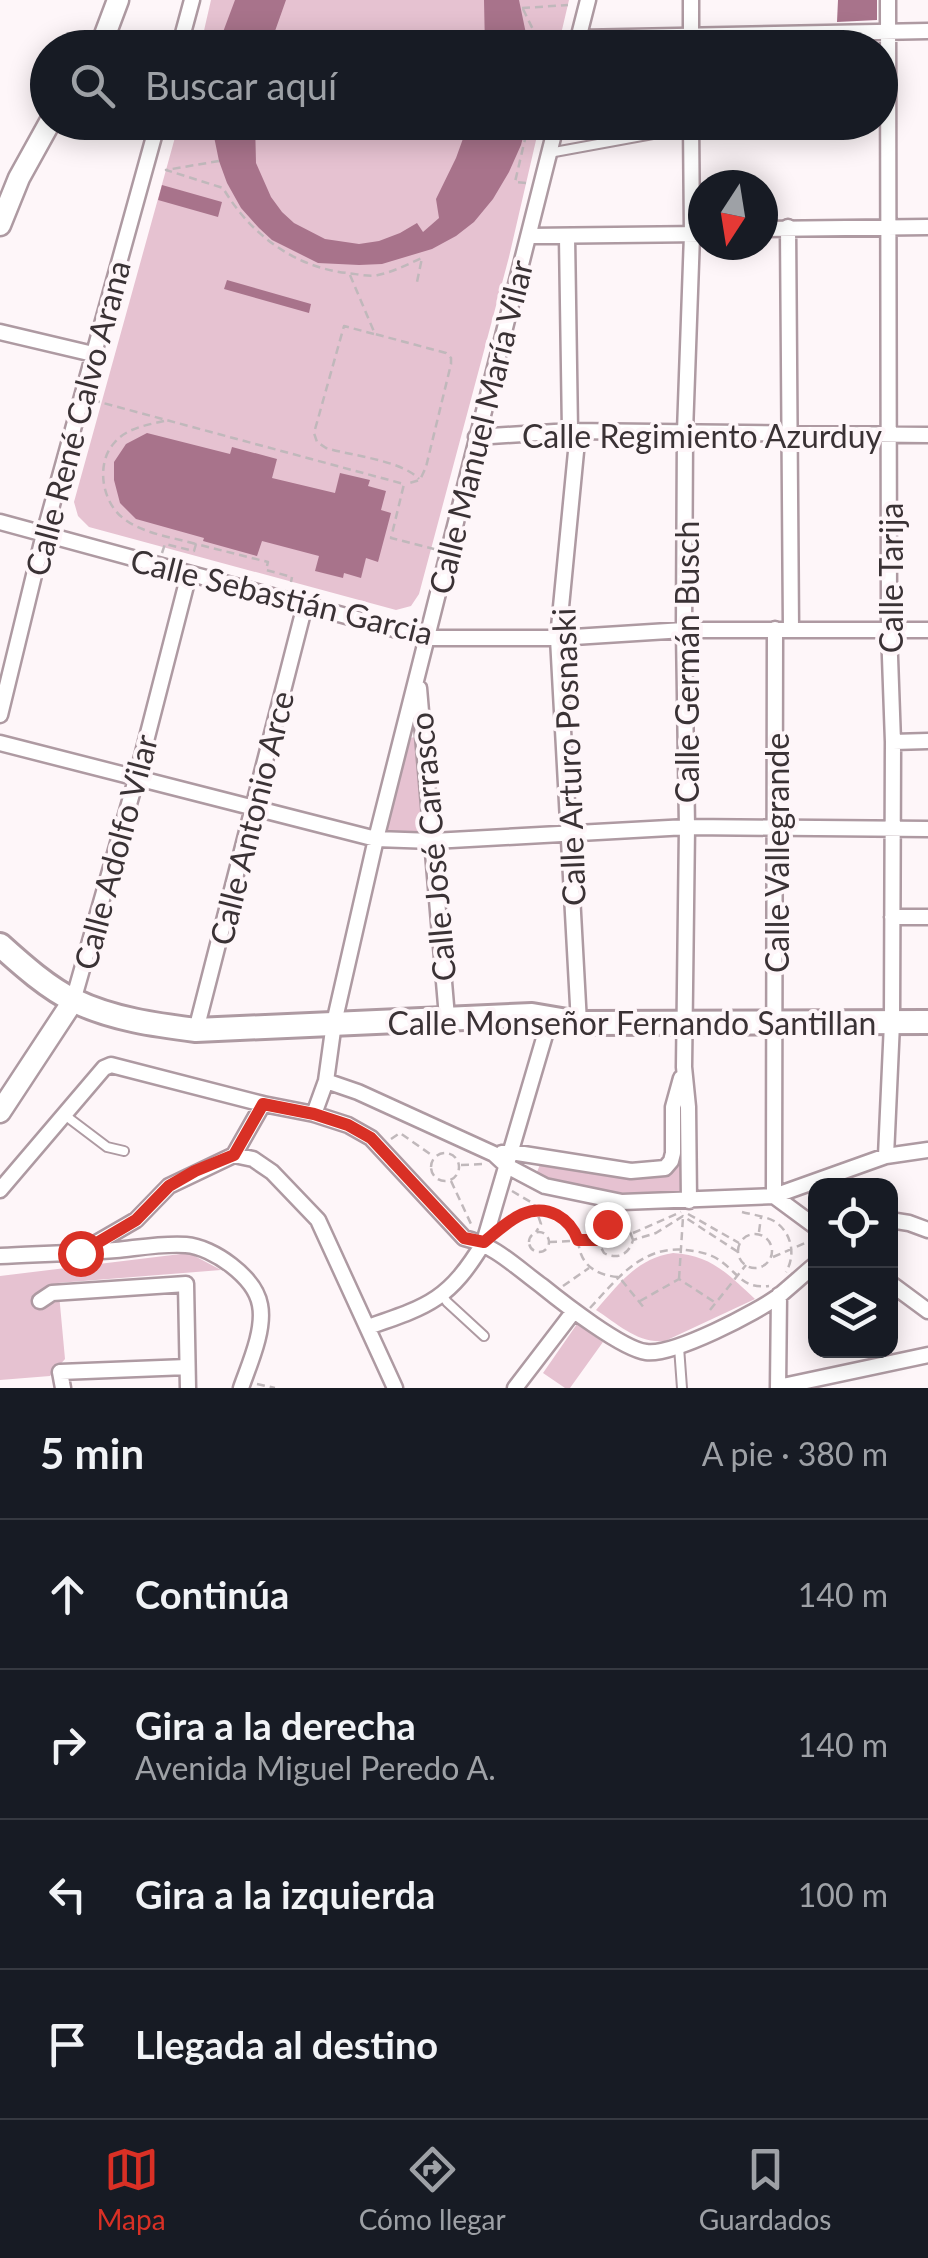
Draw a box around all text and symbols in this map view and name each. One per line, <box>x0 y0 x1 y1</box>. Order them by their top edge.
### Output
search box <box>30 30 898 140</box>
icon: search <box>65 58 120 113</box>
text: Buscar aquí <box>145 62 337 108</box>
north arrow <box>688 170 778 260</box>
street label: Calle René Calvo Arana <box>16 256 138 580</box>
street label: Calle Manuel María Vilar <box>420 256 540 598</box>
street label: Calle Regimiento Azurduy <box>522 416 883 455</box>
street label: Calle Tarija <box>871 503 910 653</box>
street label: Calle Germán Busch <box>667 521 706 803</box>
street label: Calle Sebastián Garcia <box>127 540 437 652</box>
street label: Calle Arturo Posnaski <box>543 607 593 907</box>
street label: Calle Antonio Arce <box>201 687 301 949</box>
street label: Calle José Carrasco <box>401 711 463 983</box>
street label: Calle Adolfo Vilar <box>65 730 165 974</box>
street label: Calle Vallegrande <box>757 733 796 973</box>
street label: Calle Monseñor Fernando Santillan <box>388 1003 876 1042</box>
map controls <box>808 1178 898 1358</box>
button: locate <box>808 1178 898 1268</box>
route end <box>585 1202 631 1248</box>
route start <box>58 1231 104 1277</box>
button: layers <box>808 1268 898 1358</box>
text: 5 min <box>40 1428 144 1478</box>
text: A pie · 380 m <box>702 1434 888 1473</box>
icon: ahead <box>40 1567 95 1622</box>
text: Continúa <box>135 1571 289 1617</box>
text: 140 m <box>798 1575 888 1614</box>
text: Gira a la derecha <box>135 1702 416 1748</box>
icon: right <box>40 1717 95 1772</box>
text: 140 m <box>798 1725 888 1764</box>
text: Avenida Miguel Peredo A. <box>135 1748 496 1787</box>
icon: left <box>40 1867 95 1922</box>
text: Gira a la izquierda <box>135 1871 435 1917</box>
text: 100 m <box>798 1875 888 1914</box>
icon: arrive <box>40 2017 95 2072</box>
text: Llegada al destino <box>135 2021 438 2067</box>
tab: Mapa <box>97 2142 166 2236</box>
tab: Cómo llegar <box>359 2142 506 2236</box>
tab: Guardados <box>699 2142 831 2236</box>

